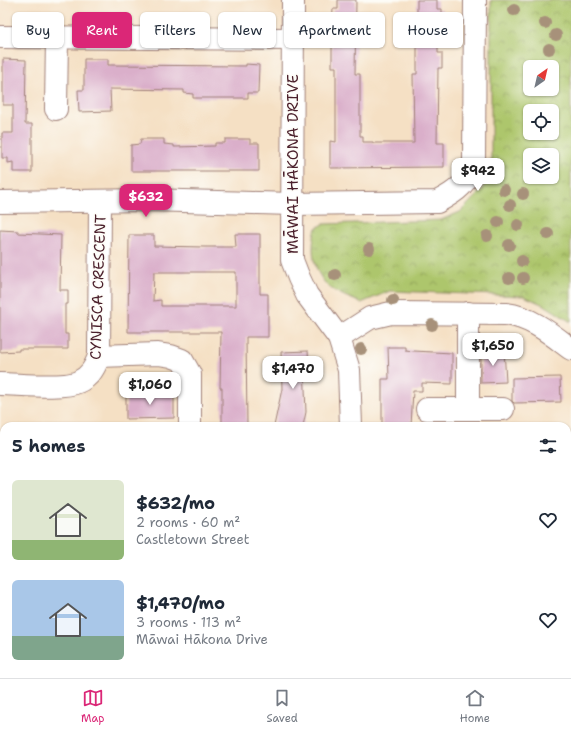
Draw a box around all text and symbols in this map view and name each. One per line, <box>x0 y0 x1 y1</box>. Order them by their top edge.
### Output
chip: Buy <box>12 12 64 48</box>
chip: Rent <box>72 12 132 48</box>
chip: Filters <box>140 12 210 48</box>
chip: New <box>218 12 276 48</box>
chip: Apartment <box>284 12 385 48</box>
chip: House <box>393 12 463 48</box>
north arrow <box>523 60 559 96</box>
map controls <box>523 60 559 184</box>
street label: MĀWAI HĀKONA DRIVE <box>283 74 303 254</box>
button: locate <box>523 104 559 140</box>
button: layers <box>523 148 559 184</box>
pin: $942 <box>454 158 502 192</box>
text: $942 <box>461 162 495 179</box>
pin: $632 <box>122 184 170 218</box>
text: $632 <box>128 188 164 205</box>
street label: CYNISCA CRESCENT <box>85 214 111 360</box>
pin: $1,650 <box>460 333 526 367</box>
text: $1,650 <box>471 337 515 354</box>
pin: $1,470 <box>260 356 326 390</box>
text: $1,470 <box>271 360 315 377</box>
pin: $1,060 <box>117 372 183 406</box>
text: $1,060 <box>128 376 172 393</box>
text: 5 homes <box>12 435 85 457</box>
icon: filters <box>537 435 559 457</box>
text: $632/mo <box>136 492 215 514</box>
icon: home <box>44 496 92 544</box>
icon: heart <box>537 509 559 531</box>
text: 2 rooms · 60 m² <box>136 514 240 531</box>
text: Castletown Street <box>136 531 249 548</box>
text: $1,470/mo <box>136 592 225 614</box>
icon: home <box>44 596 92 644</box>
icon: heart <box>537 609 559 631</box>
text: 3 rooms · 113 m² <box>136 614 241 631</box>
text: Māwai Hākona Drive <box>136 631 268 648</box>
tab: Map <box>81 687 105 726</box>
tab: Saved <box>267 687 298 726</box>
tab: Home <box>460 687 490 726</box>

